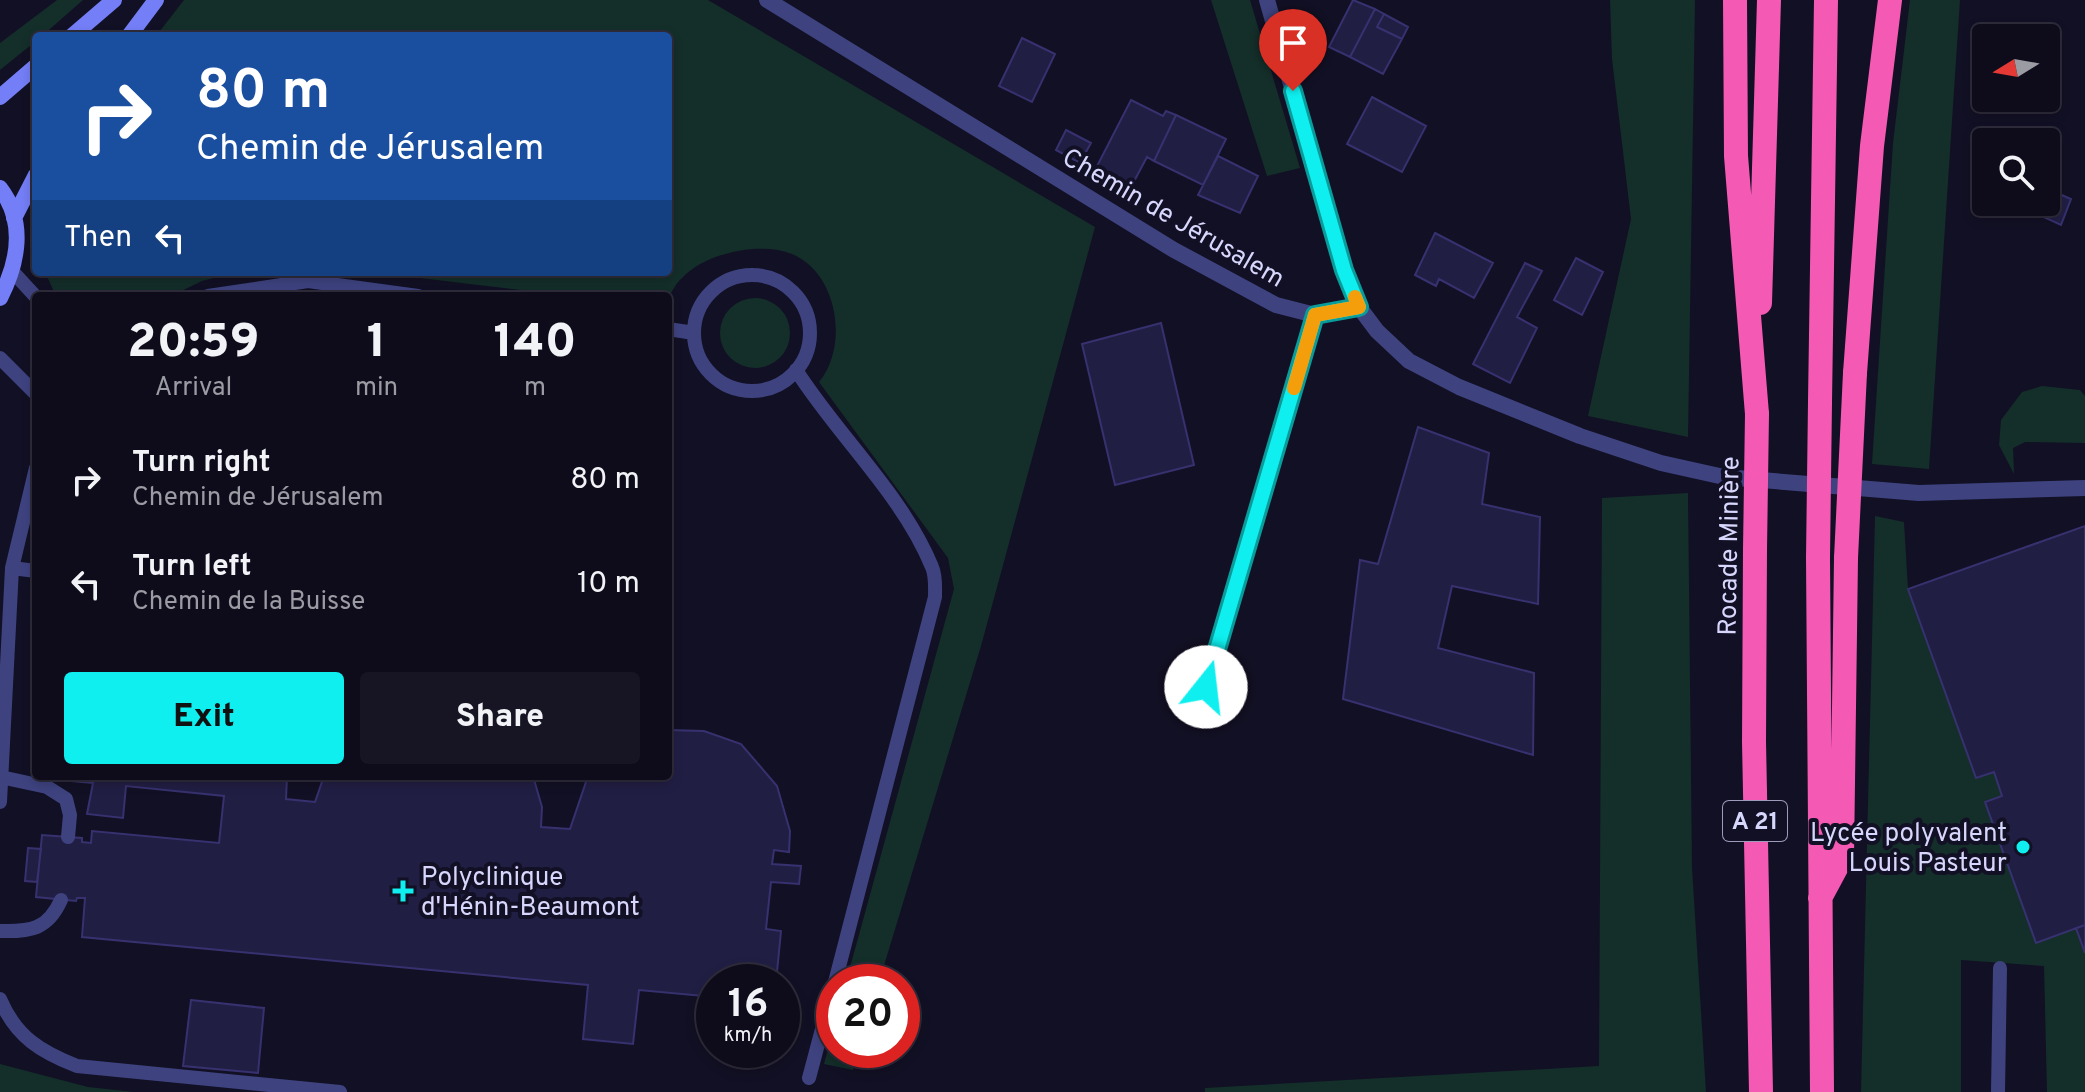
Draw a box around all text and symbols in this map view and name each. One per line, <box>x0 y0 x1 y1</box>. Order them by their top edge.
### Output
pin <box>1259 9 1327 91</box>
icon: arrive <box>1271 21 1315 65</box>
north arrow <box>1972 24 2060 112</box>
map controls <box>1972 24 2060 216</box>
text: 80 m <box>196 58 330 128</box>
icon: right <box>64 64 168 168</box>
text: Chemin de Jérusalem <box>196 127 544 173</box>
button: search <box>1972 128 2060 216</box>
street label: Chemin de Jérusalem <box>1056 142 1290 296</box>
icon: left <box>148 216 192 260</box>
text: Then <box>64 220 132 257</box>
text: 20:59 <box>127 314 260 374</box>
text: 1 <box>367 314 386 374</box>
text: 140 <box>494 314 577 374</box>
text: Arrival <box>155 372 232 405</box>
text: min <box>355 372 398 405</box>
text: m <box>524 372 546 405</box>
text: Turn right <box>132 445 270 482</box>
street label: Rocade Minière <box>1712 456 1749 636</box>
icon: right <box>64 458 108 502</box>
text: 80 m <box>570 462 640 499</box>
text: Chemin de Jérusalem <box>132 482 384 515</box>
text: Turn left <box>132 549 252 586</box>
icon: left <box>64 562 108 606</box>
text: 10 m <box>577 566 640 603</box>
text: Chemin de la Buisse <box>132 586 365 619</box>
position arrow <box>1164 645 1248 729</box>
button: Exit <box>64 672 344 764</box>
button: Share <box>360 672 640 764</box>
road number: A 21 <box>1723 801 1787 841</box>
place label: Lycée polyvalent Louis Pasteur <box>1810 818 2007 881</box>
marker: Lycée polyvalent Louis Pasteur <box>2014 838 2032 856</box>
place label: Polyclinique d'Hénin-Beaumont <box>421 862 640 925</box>
marker: Polyclinique d'Hénin-Beaumont <box>392 880 414 902</box>
speed limit sign: 20 <box>816 964 920 1068</box>
text: 16 <box>728 981 768 1031</box>
text: km/h <box>724 1023 772 1049</box>

